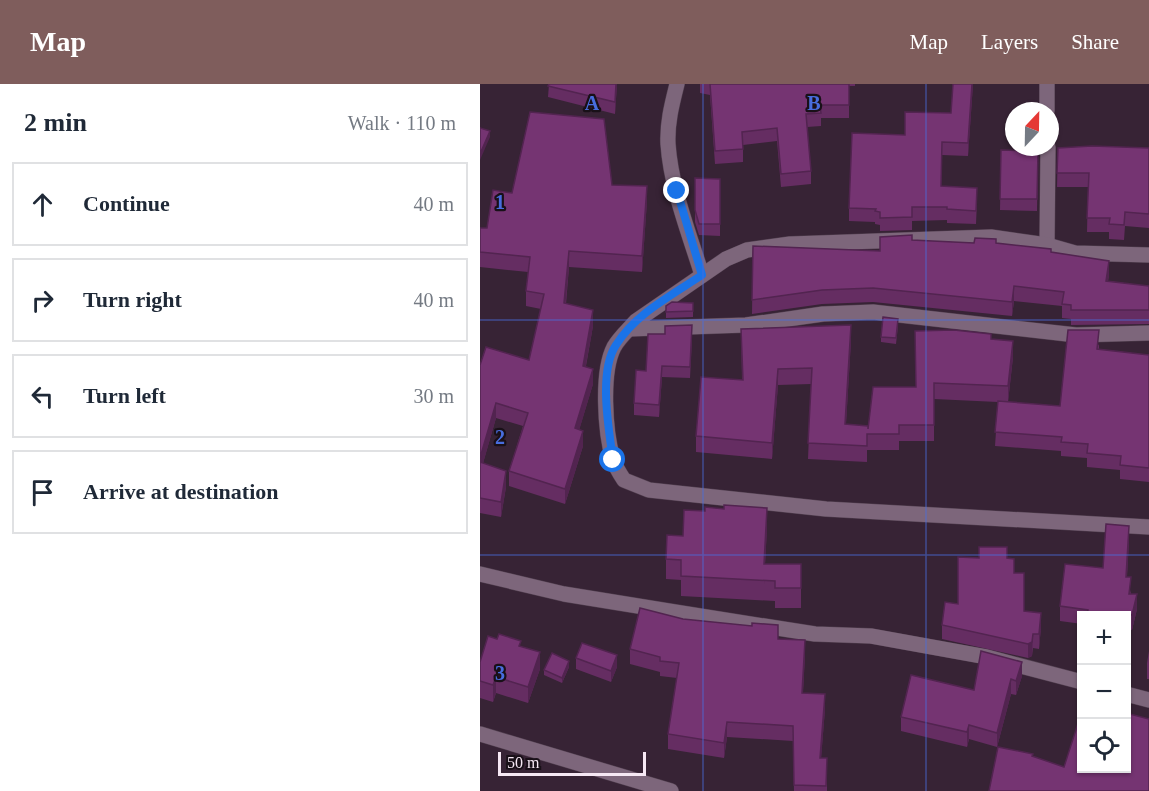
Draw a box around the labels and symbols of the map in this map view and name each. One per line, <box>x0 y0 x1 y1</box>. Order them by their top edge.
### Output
text: A <box>585 92 600 114</box>
text: B <box>807 92 821 114</box>
north arrow <box>1005 102 1059 156</box>
route end <box>663 177 689 203</box>
text: 1 <box>495 191 505 213</box>
text: 2 <box>495 426 505 448</box>
route start <box>599 446 625 472</box>
text: 3 <box>495 662 505 684</box>
scale bar <box>498 749 646 776</box>

